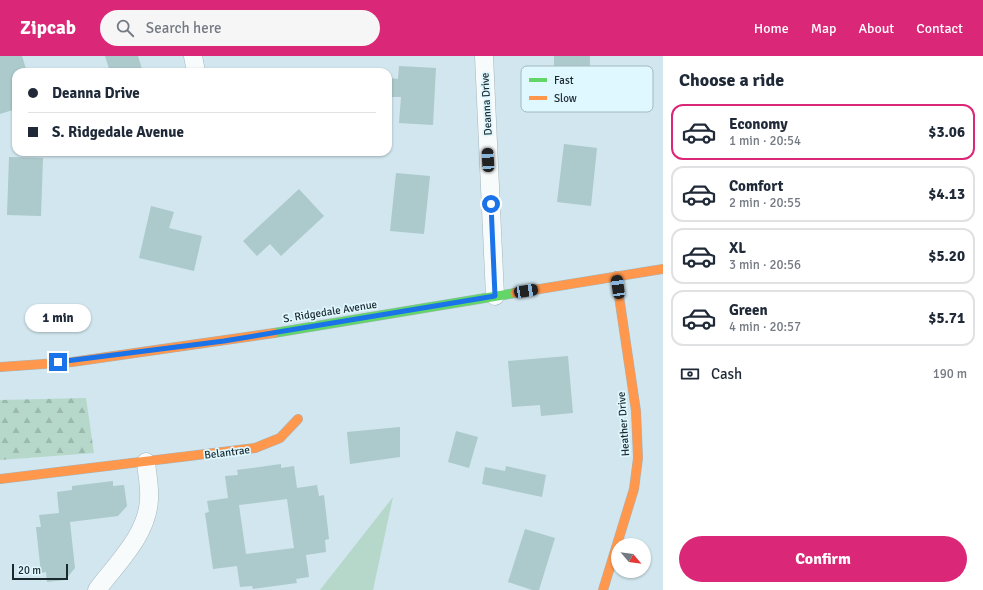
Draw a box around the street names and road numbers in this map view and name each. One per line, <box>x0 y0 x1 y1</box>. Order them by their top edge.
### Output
street label: Deanna Drive <box>478 72 495 136</box>
street label: S. Ridgedale Avenue <box>282 298 378 325</box>
street label: Heather Drive <box>615 391 632 457</box>
street label: Belantrae <box>204 443 251 462</box>

